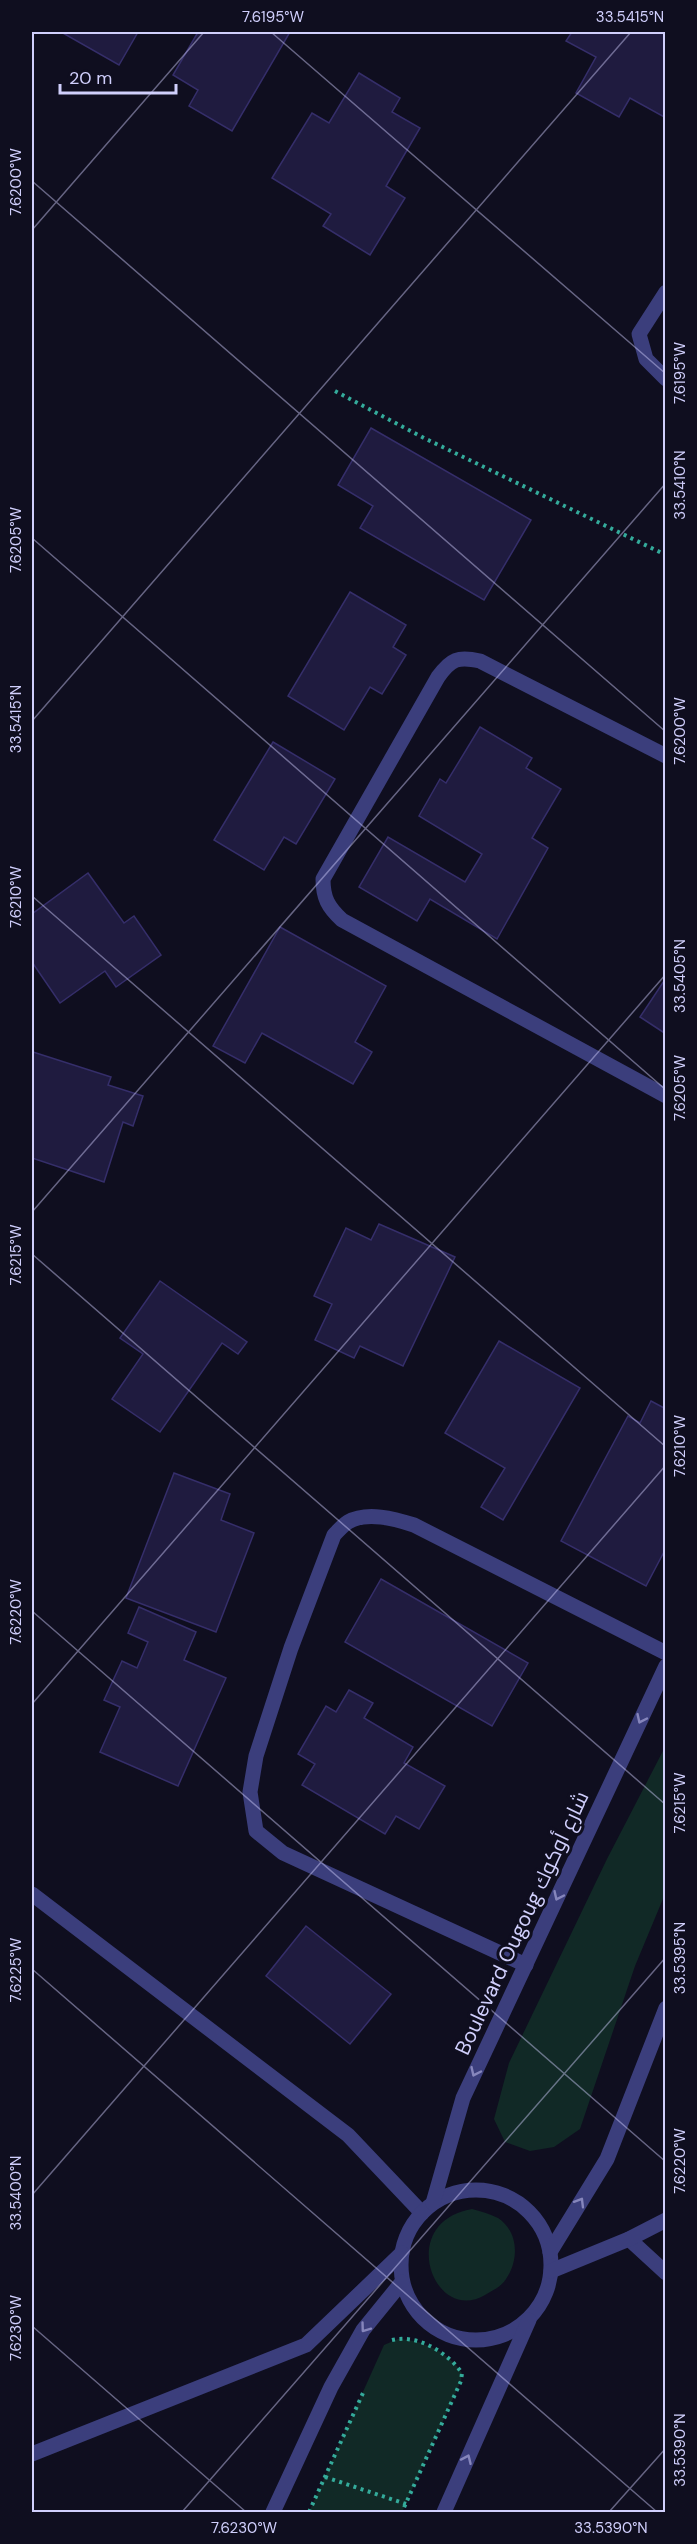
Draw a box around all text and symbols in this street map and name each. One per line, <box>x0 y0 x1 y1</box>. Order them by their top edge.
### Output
text: 7.6195°W <box>242 7 304 27</box>
text: 33.5415°N <box>596 7 664 27</box>
scale bar <box>60 57 176 95</box>
text: 20 m <box>69 66 112 90</box>
text: 7.6200°W <box>6 148 26 216</box>
text: 7.6195°W <box>670 342 690 404</box>
text: 33.5410°N <box>670 450 690 520</box>
text: 7.6205°W <box>6 506 26 573</box>
text: 33.5415°N <box>6 685 26 753</box>
text: 7.6200°W <box>670 697 690 765</box>
text: 7.6210°W <box>6 866 26 928</box>
text: 33.5405°N <box>670 939 690 1013</box>
text: 7.6205°W <box>670 1054 690 1121</box>
text: 7.6215°W <box>6 1224 26 1285</box>
text: 7.6210°W <box>670 1415 690 1477</box>
text: 7.6220°W <box>6 1579 26 1645</box>
one-way arrow <box>636 1712 648 1723</box>
text: 7.6215°W <box>670 1772 690 1833</box>
street label: Boulevard Ougoug شارع أوكوك <box>448 1787 596 2059</box>
one-way arrow <box>554 1889 566 1900</box>
text: 33.5395°N <box>670 1922 690 1994</box>
text: 7.6225°W <box>6 1937 26 2002</box>
one-way arrow <box>471 2066 483 2077</box>
text: 7.6220°W <box>670 2128 690 2194</box>
text: 33.5400°N <box>6 2156 26 2231</box>
one-way arrow <box>573 2198 585 2208</box>
text: 7.6230°W <box>6 2294 26 2361</box>
one-way arrow <box>361 2321 372 2332</box>
text: 33.5390°N <box>670 2413 690 2487</box>
one-way arrow <box>460 2454 472 2465</box>
text: 7.6230°W <box>211 2518 278 2538</box>
text: 33.5390°N <box>574 2518 648 2538</box>

